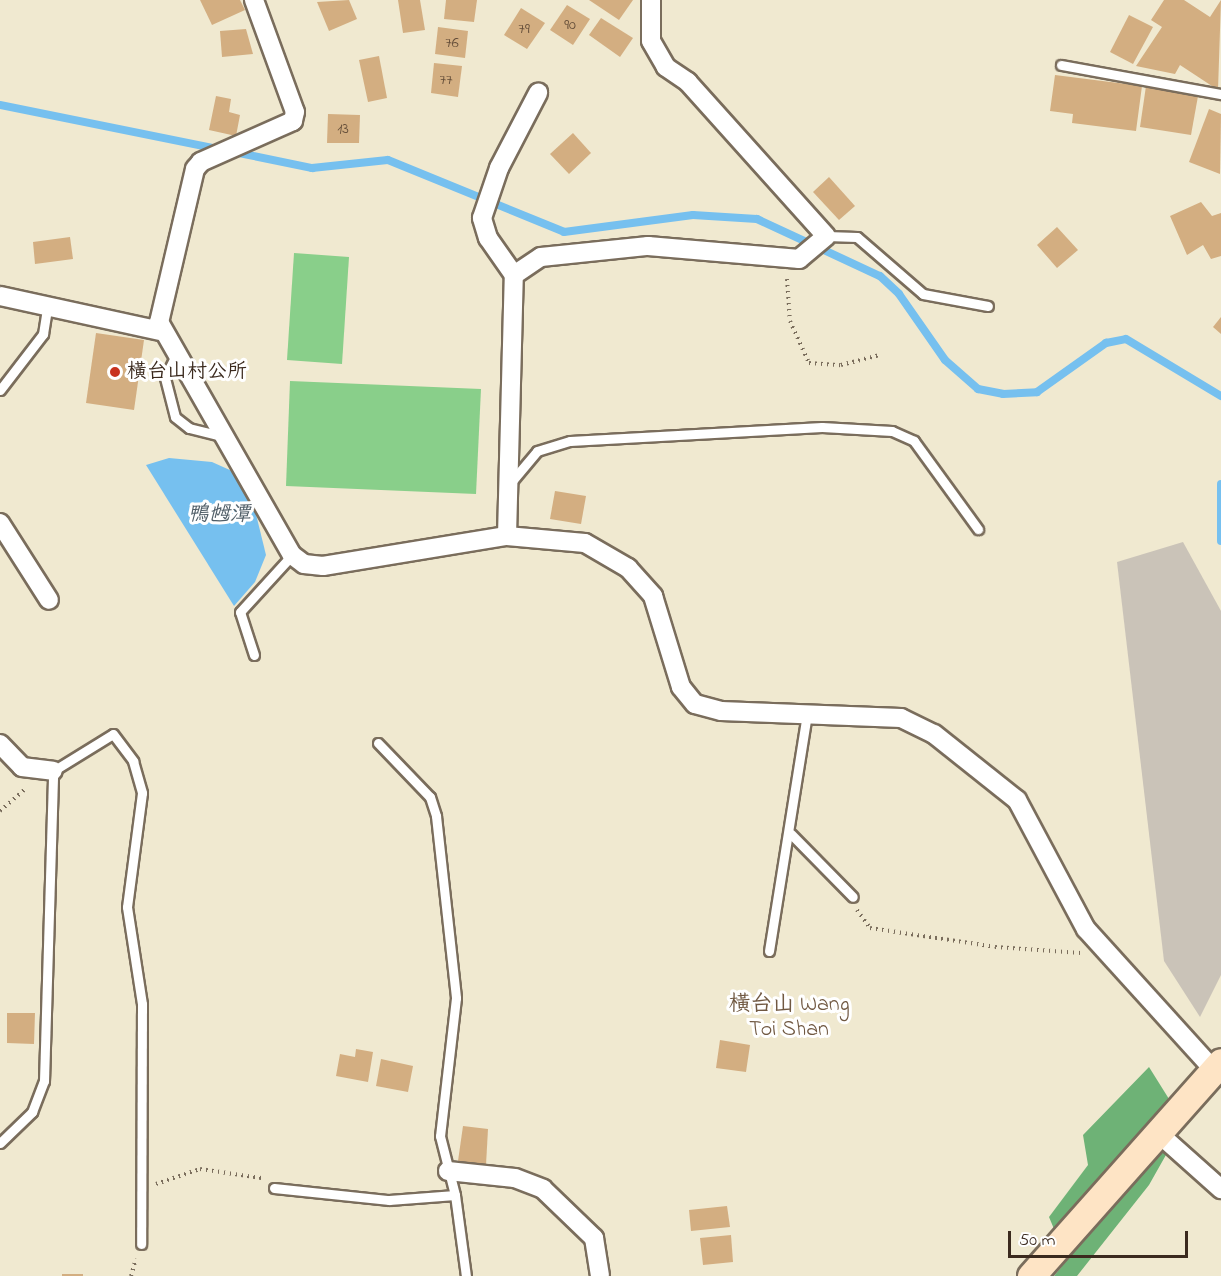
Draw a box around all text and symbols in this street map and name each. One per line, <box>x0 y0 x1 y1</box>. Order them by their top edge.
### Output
house number: 90 <box>564 15 576 35</box>
house number: 79 <box>518 19 530 39</box>
house number: 76 <box>445 33 459 53</box>
house number: 77 <box>439 70 453 90</box>
house number: 13 <box>337 119 349 139</box>
place label: 橫台山村公所 <box>127 360 247 384</box>
marker: 橫台山村公所 <box>108 365 122 379</box>
water label: 鴨乸潭 <box>188 502 250 528</box>
district label: 橫台山 Wang Toi Shan <box>728 992 850 1044</box>
scale bar <box>1011 1219 1191 1257</box>
text: 50 m <box>1019 1228 1056 1254</box>

